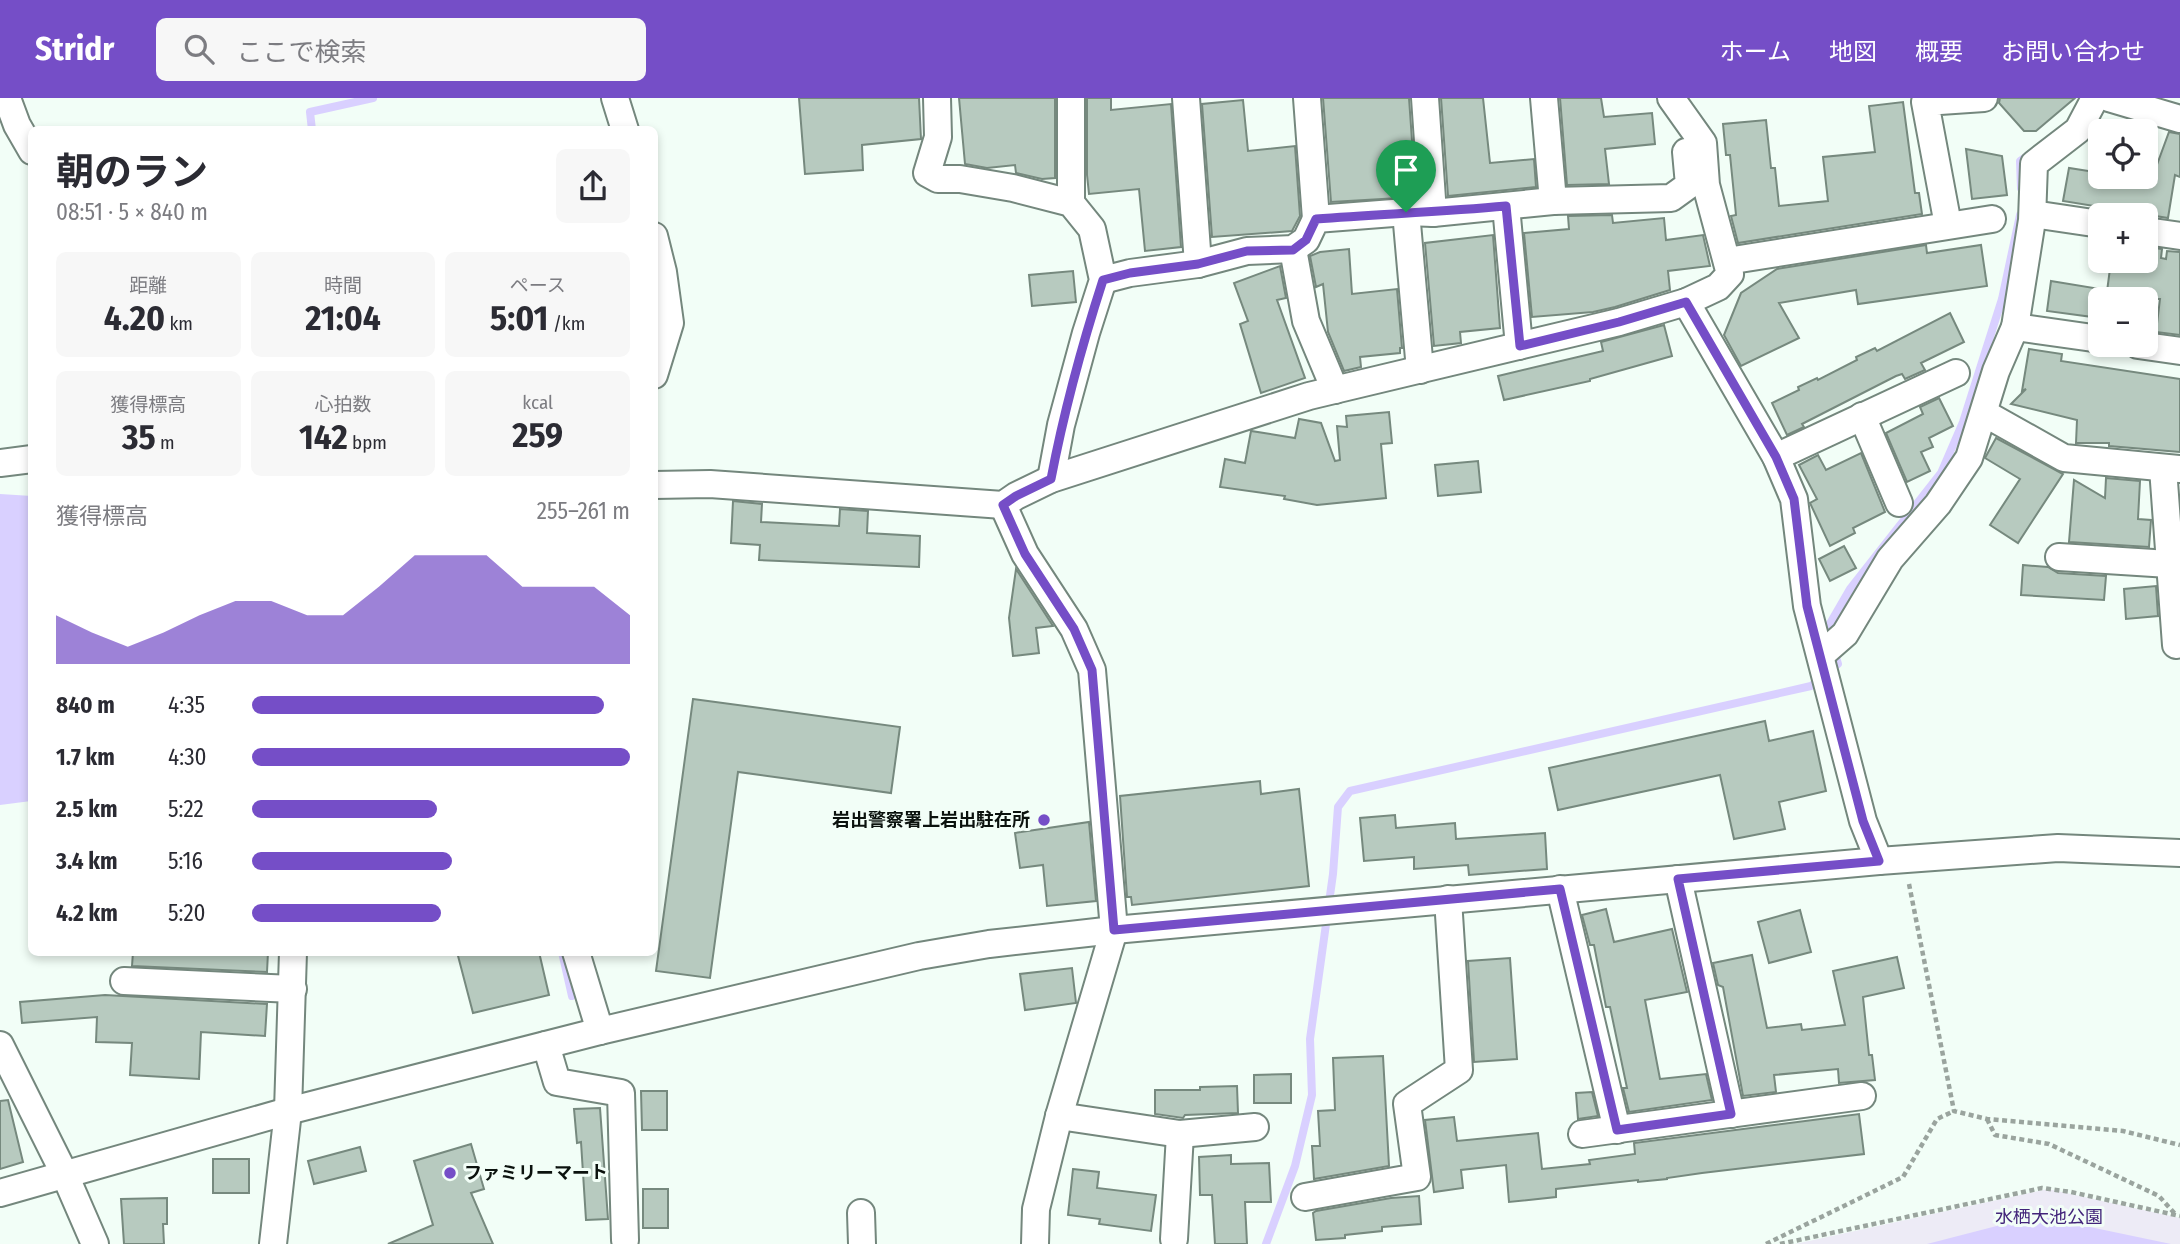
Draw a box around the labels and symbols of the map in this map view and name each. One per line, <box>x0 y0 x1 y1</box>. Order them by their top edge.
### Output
pin <box>1376 140 1436 212</box>
place label: 岩出警察署上岩出駐在所 <box>832 809 1030 831</box>
marker: 岩出警察署上岩出駐在所 <box>1036 812 1052 828</box>
place label: ファミリーマート <box>464 1162 608 1184</box>
marker: ファミリーマート <box>442 1165 458 1181</box>
park label: 水栖大池公園 <box>1995 1206 2103 1228</box>

